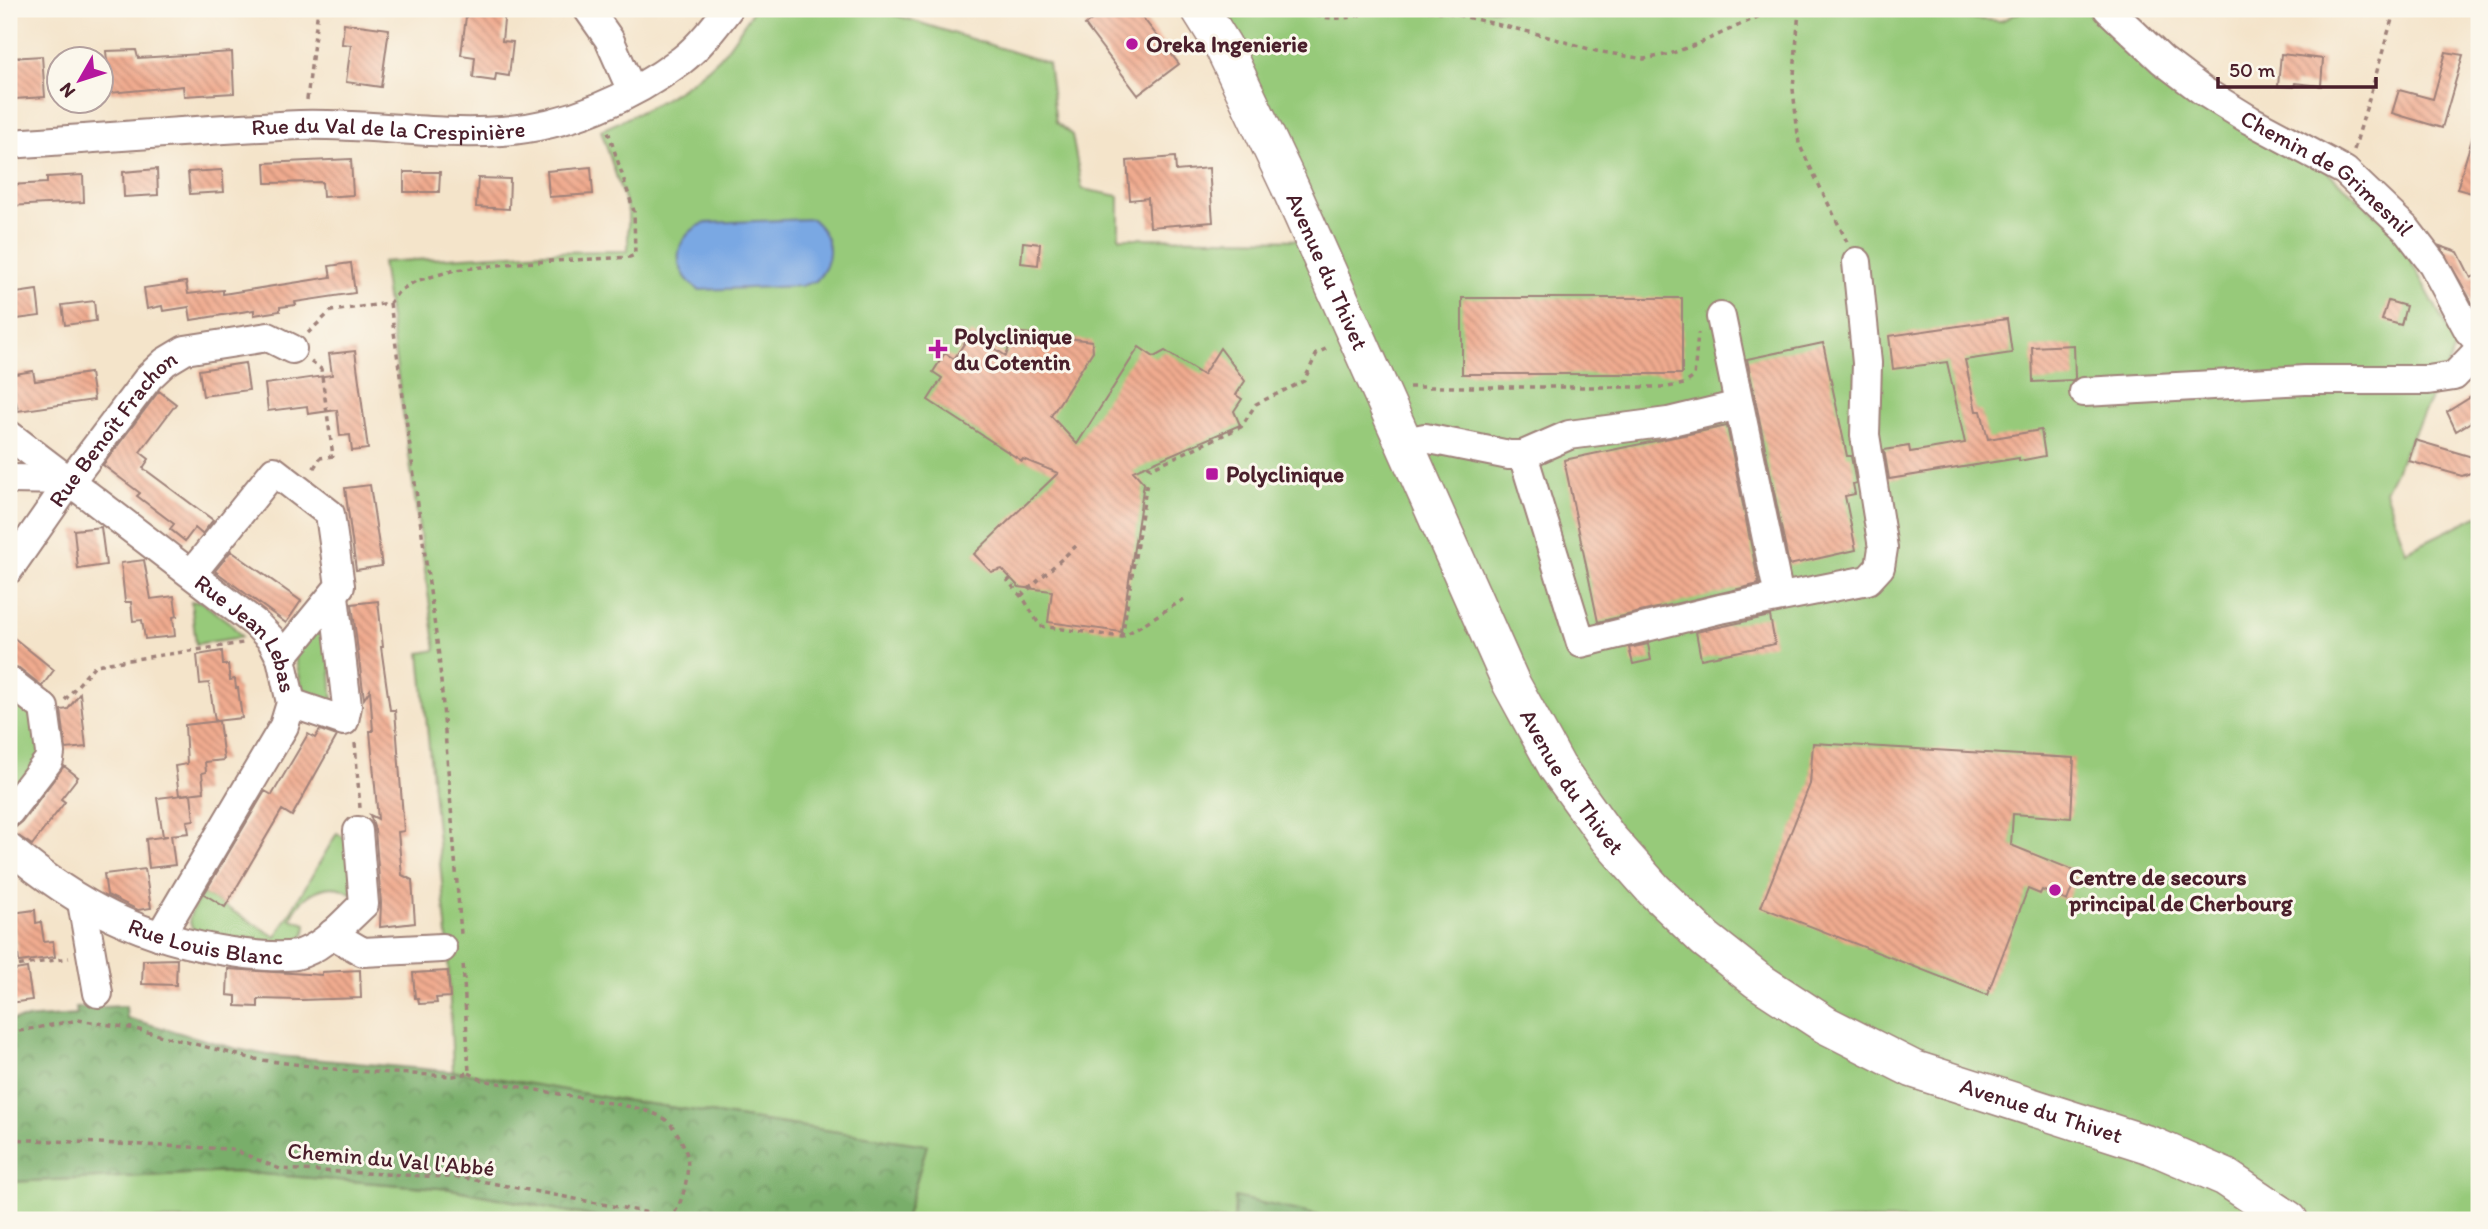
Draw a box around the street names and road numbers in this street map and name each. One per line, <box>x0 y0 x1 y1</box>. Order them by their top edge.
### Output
street label: Chemin de Grimesnil <box>2235 104 2420 242</box>
street label: Rue du Val de la Crespinière <box>251 111 527 146</box>
street label: Avenue du Thivet <box>1280 188 1375 355</box>
street label: Rue Benoît Frachon <box>43 344 182 512</box>
street label: Rue Jean Lebas <box>189 568 302 695</box>
street label: Avenue du Thivet <box>1514 704 1630 861</box>
street label: Rue Louis Blanc <box>124 911 283 970</box>
street label: Avenue du Thivet <box>1957 1071 2127 1149</box>
street label: Chemin du Val l'Abbé <box>286 1136 496 1182</box>

